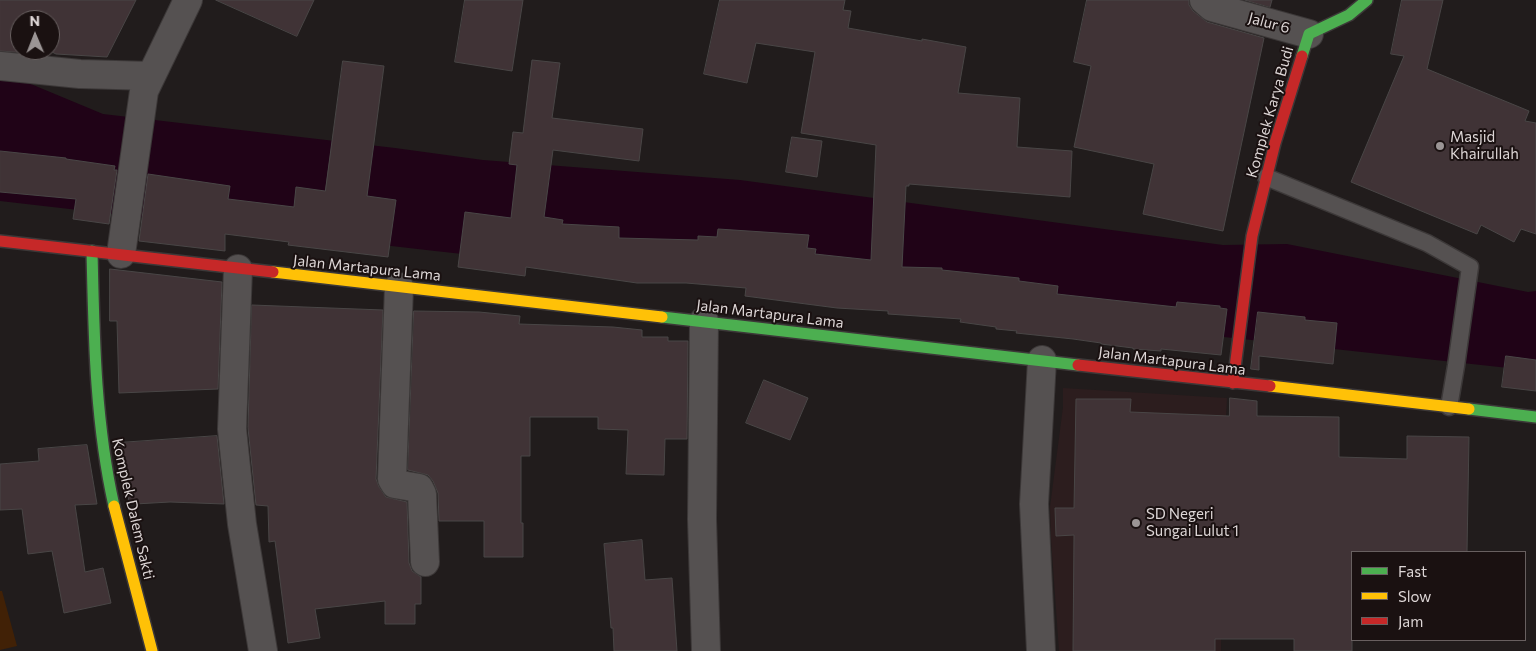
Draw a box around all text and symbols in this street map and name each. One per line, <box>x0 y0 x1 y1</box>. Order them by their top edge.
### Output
street label: Jalur 6 <box>1246 9 1292 37</box>
north arrow <box>10 10 60 60</box>
text: N <box>29 12 40 29</box>
street label: Komplek Karya Budi <box>1243 44 1297 180</box>
place label: Masjid Khairullah <box>1450 128 1519 163</box>
marker: Masjid Khairullah <box>1434 140 1446 152</box>
street label: Jalan Martapura Lama <box>292 251 442 285</box>
street label: Jalan Martapura Lama <box>695 296 845 332</box>
street label: Jalan Martapura Lama <box>1097 343 1247 379</box>
street label: Komplek Dalem Sakti <box>108 437 158 581</box>
place label: SD Negeri Sungai Lulut 1 <box>1146 505 1239 540</box>
marker: SD Negeri Sungai Lulut 1 <box>1130 517 1142 529</box>
legend <box>1351 551 1526 641</box>
text: Fast <box>1398 562 1427 580</box>
text: Slow <box>1398 587 1431 605</box>
text: Jam <box>1398 612 1423 630</box>

